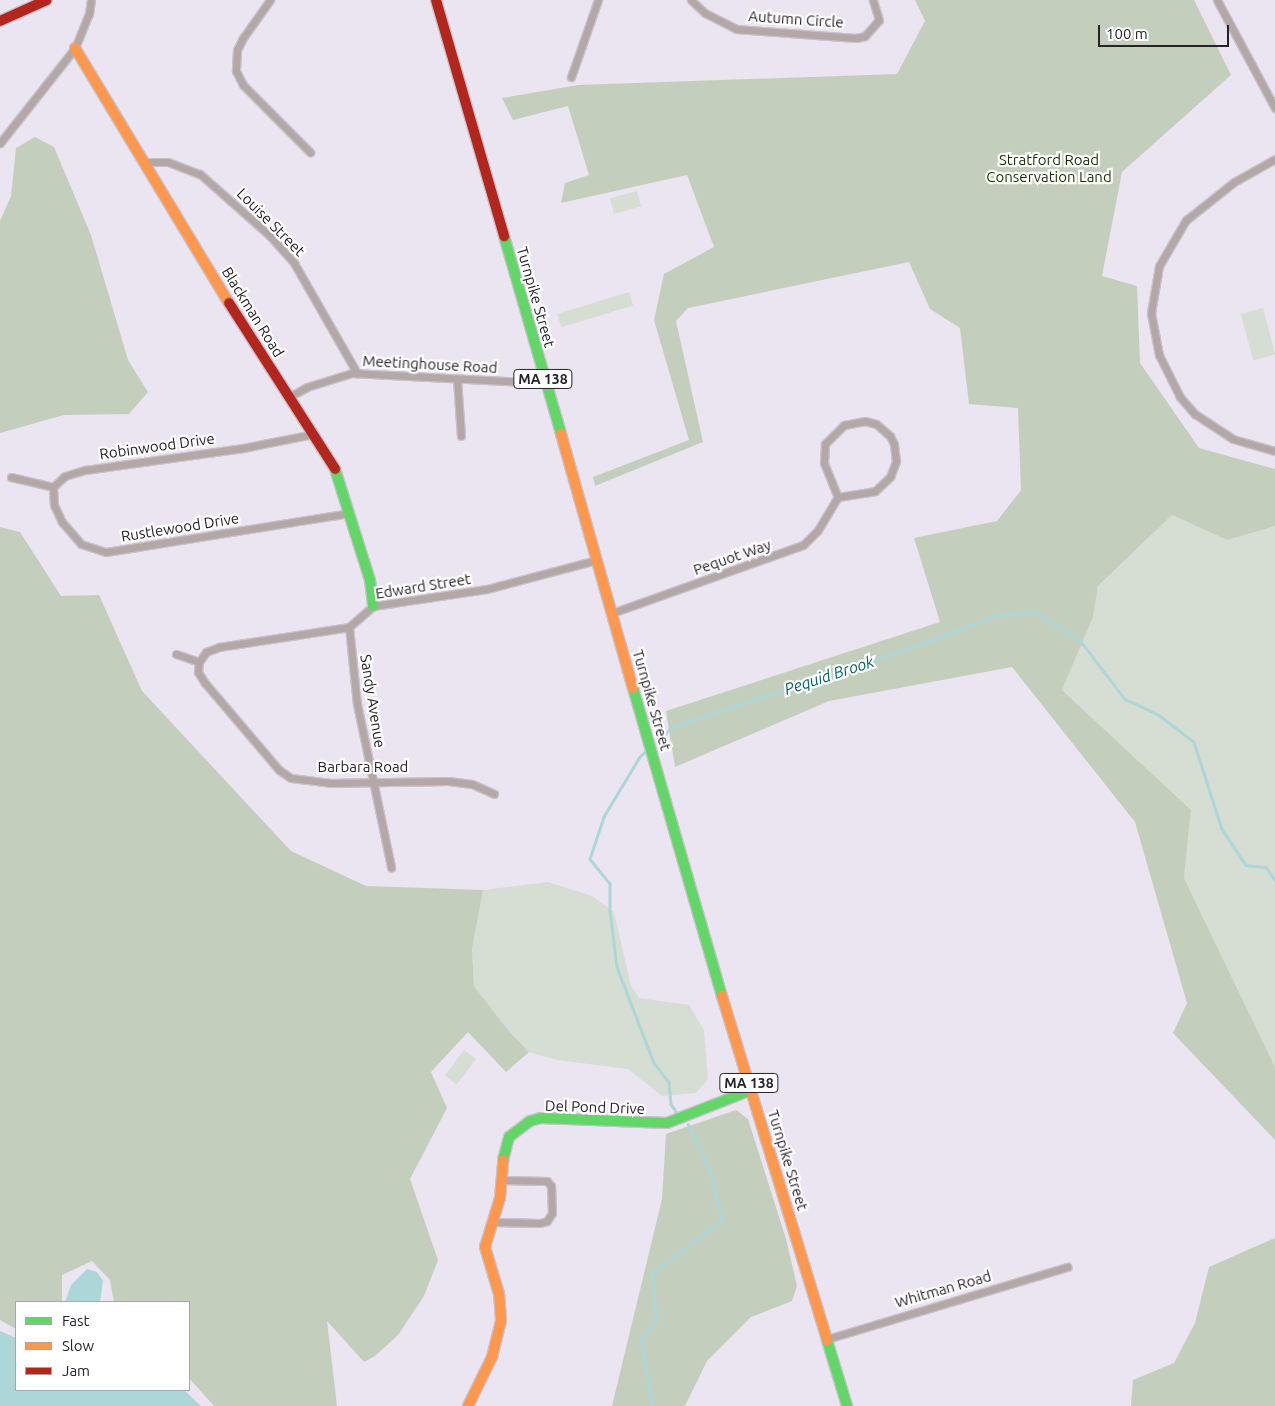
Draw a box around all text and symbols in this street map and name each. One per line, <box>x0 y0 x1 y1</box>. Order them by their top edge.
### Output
street label: Autumn Circle <box>748 7 844 31</box>
scale bar <box>1100 15 1231 47</box>
text: 100 m <box>1106 25 1148 42</box>
park label: Stratford Road Conservation Land <box>986 150 1112 185</box>
street label: Louise Street <box>233 184 309 260</box>
street label: Turnpike Street <box>513 245 559 349</box>
street label: Blackman Road <box>218 264 288 360</box>
street label: Meetinghouse Road <box>362 351 498 377</box>
road number: MA 138 <box>513 368 573 390</box>
street label: Robinwood Drive <box>98 429 216 463</box>
street label: Rustlewood Drive <box>120 509 240 545</box>
street label: Pequot Way <box>691 535 773 579</box>
street label: Edward Street <box>374 570 472 602</box>
street label: Turnpike Street <box>629 648 675 752</box>
water label: Pequid Brook <box>782 652 876 698</box>
street label: Sandy Avenue <box>357 653 389 749</box>
street label: Barbara Road <box>318 758 408 776</box>
road number: MA 138 <box>719 1072 779 1094</box>
street label: Del Pond Drive <box>545 1096 645 1118</box>
street label: Turnpike Street <box>764 1108 812 1212</box>
street label: Whitman Road <box>893 1267 993 1311</box>
legend <box>15 1301 190 1391</box>
text: Fast <box>62 1312 89 1329</box>
text: Slow <box>62 1337 94 1354</box>
text: Jam <box>62 1362 90 1379</box>

